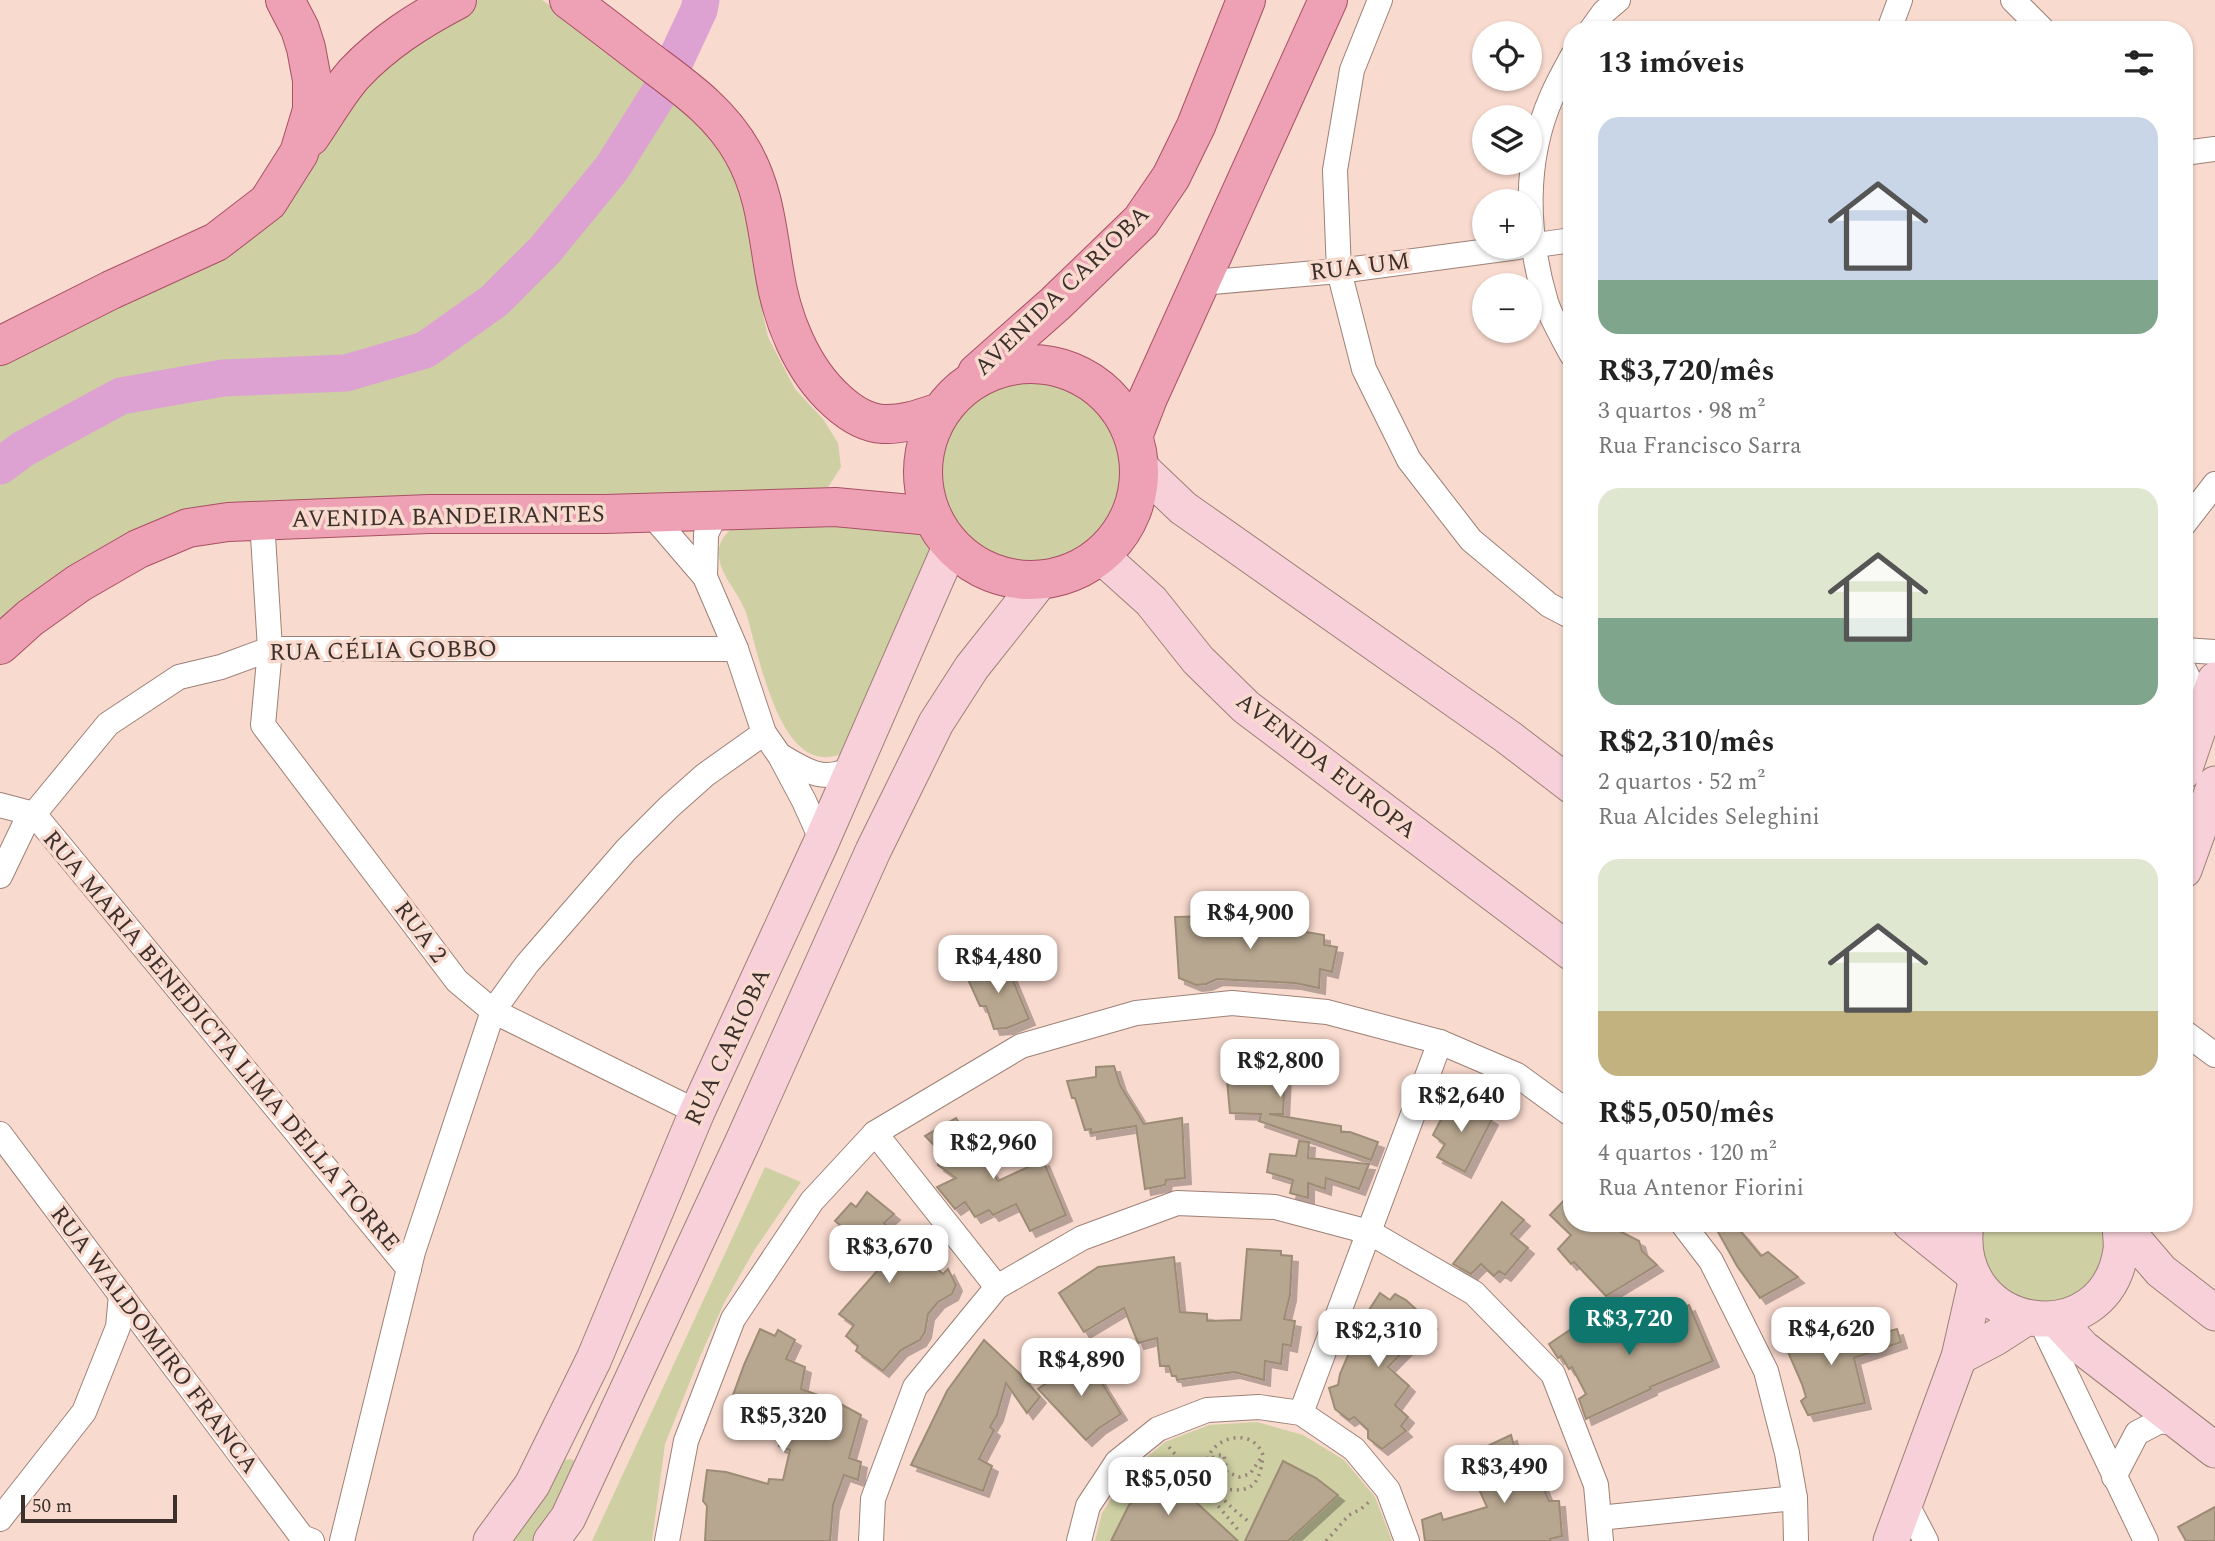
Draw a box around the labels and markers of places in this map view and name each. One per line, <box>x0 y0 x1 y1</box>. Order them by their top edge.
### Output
pin: R$4,900 <box>1185 892 1315 951</box>
pin: R$4,480 <box>933 936 1063 995</box>
pin: R$2,800 <box>1215 1040 1345 1099</box>
pin: R$2,640 <box>1396 1074 1526 1134</box>
pin: R$2,960 <box>928 1122 1058 1181</box>
pin: R$3,670 <box>824 1226 954 1285</box>
pin: R$3,720 <box>1564 1298 1694 1357</box>
pin: R$4,620 <box>1766 1308 1896 1367</box>
pin: R$2,310 <box>1313 1310 1443 1369</box>
pin: R$4,890 <box>1016 1338 1146 1398</box>
pin: R$5,320 <box>718 1394 848 1454</box>
pin: R$3,490 <box>1439 1446 1569 1505</box>
pin: R$5,050 <box>1103 1458 1233 1517</box>

